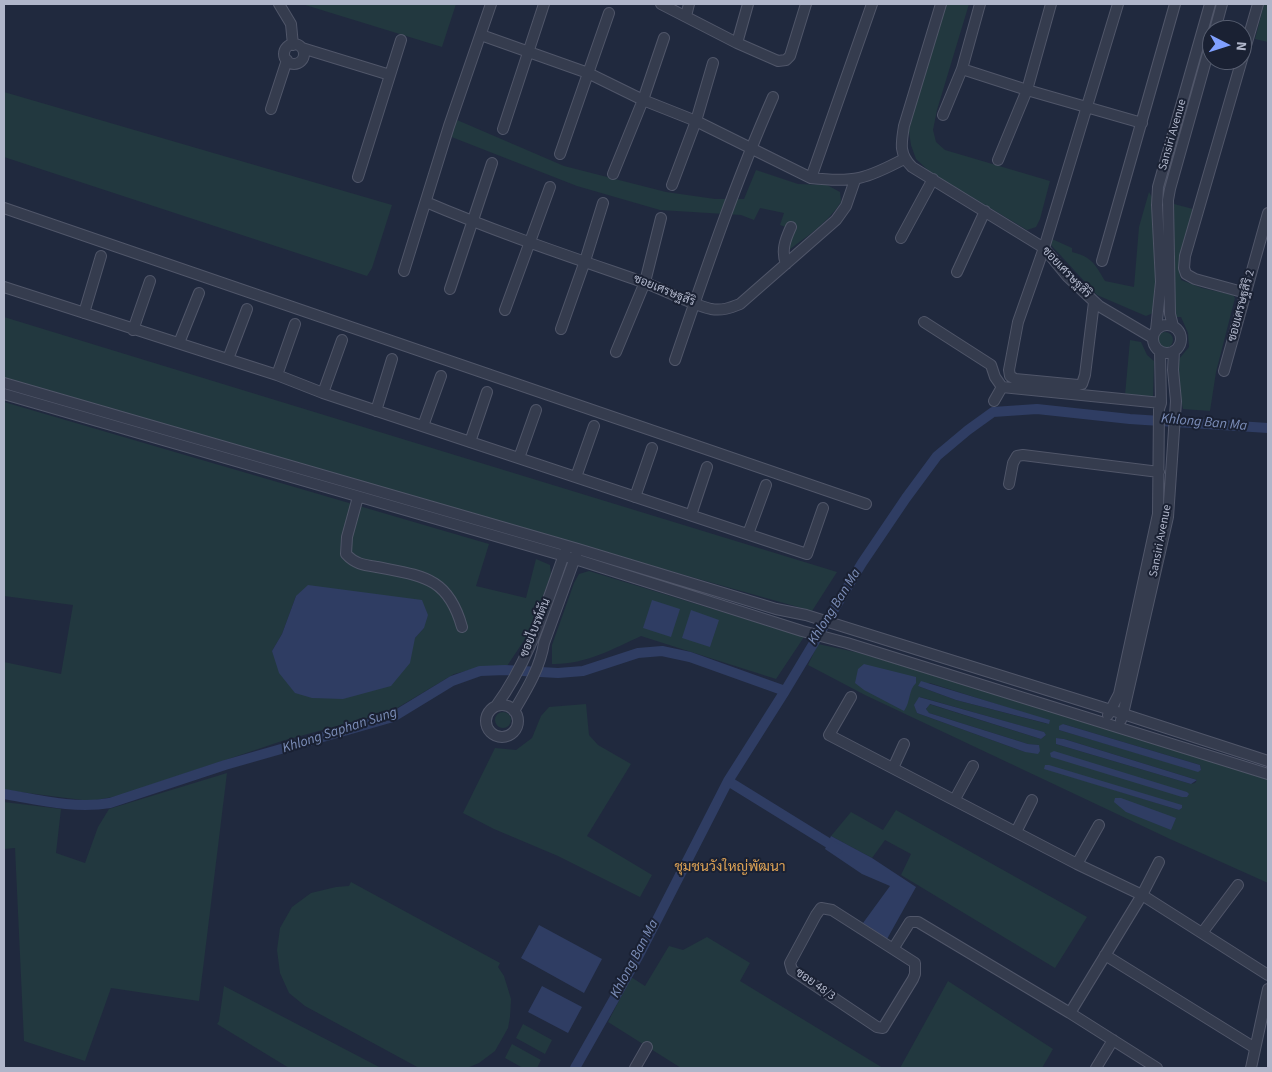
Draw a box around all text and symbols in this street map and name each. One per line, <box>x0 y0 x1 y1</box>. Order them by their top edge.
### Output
north arrow <box>1202 20 1252 70</box>
text: N <box>1231 41 1251 52</box>
street label: Sansiri Avenue <box>1156 98 1190 172</box>
street label: ซอยเศรษฐสิริ <box>1038 244 1094 302</box>
street label: ซอยเศรษฐสิริ 2 <box>1225 269 1259 343</box>
street label: ซอยเศรษฐสิริ <box>631 272 697 310</box>
water label: Khlong Ban Ma <box>1160 411 1248 435</box>
street label: Sansiri Avenue <box>1147 504 1175 578</box>
water label: Khlong Ban Ma <box>805 566 865 648</box>
street label: ซอยไบรท์ตัน <box>518 596 554 660</box>
water label: Khlong Saphan Sung <box>281 705 399 757</box>
district label: ชุมชนวังใหญ่พัฒนา <box>674 860 786 876</box>
water label: Khlong Ban Ma <box>607 917 663 1001</box>
street label: ซอย 48/3 <box>792 966 838 1004</box>

